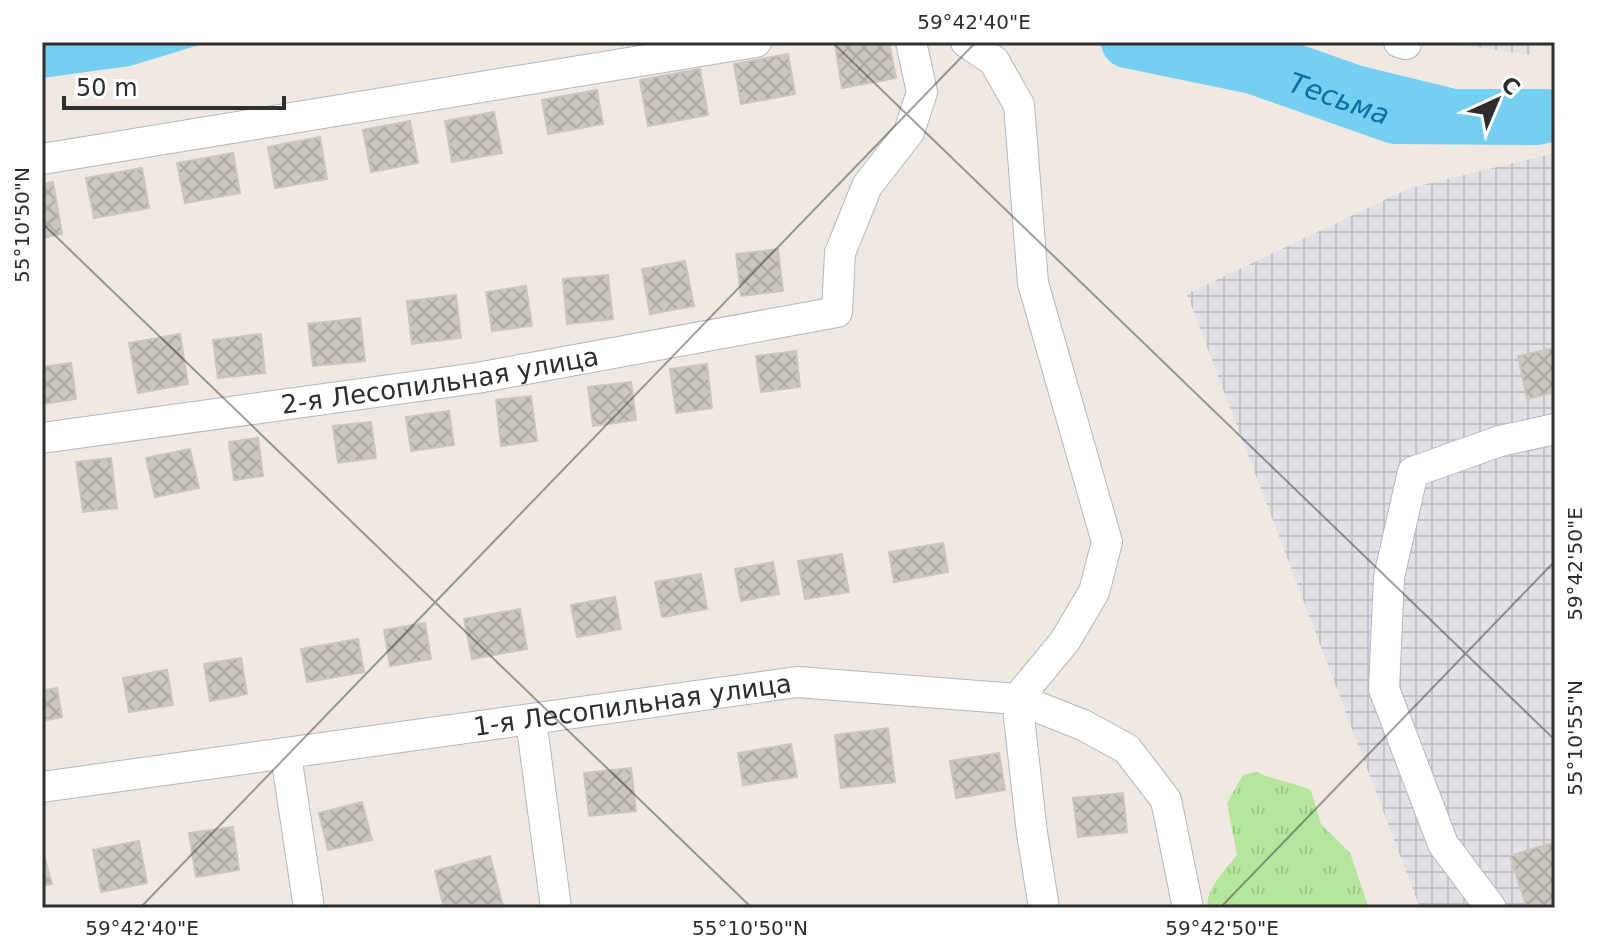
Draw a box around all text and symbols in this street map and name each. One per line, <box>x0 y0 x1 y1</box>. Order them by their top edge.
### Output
text: 59°42'40"E <box>917 10 1031 34</box>
scale bar <box>64 60 284 110</box>
north arrow <box>1457 60 1537 140</box>
water label: Тесьма <box>1284 65 1394 131</box>
text: С <box>1496 71 1525 101</box>
text: 50 m <box>76 74 138 102</box>
text: 55°10'50"N <box>10 167 34 283</box>
street label: 2-я Лесопильная улица <box>279 341 601 420</box>
text: 59°42'50"E <box>1563 507 1587 621</box>
street label: 1-я Лесопильная улица <box>471 668 793 742</box>
text: 55°10'55"N <box>1563 680 1587 796</box>
text: 59°42'40"E <box>85 916 199 940</box>
text: 55°10'50"N <box>692 916 808 940</box>
text: 59°42'50"E <box>1165 916 1279 940</box>

